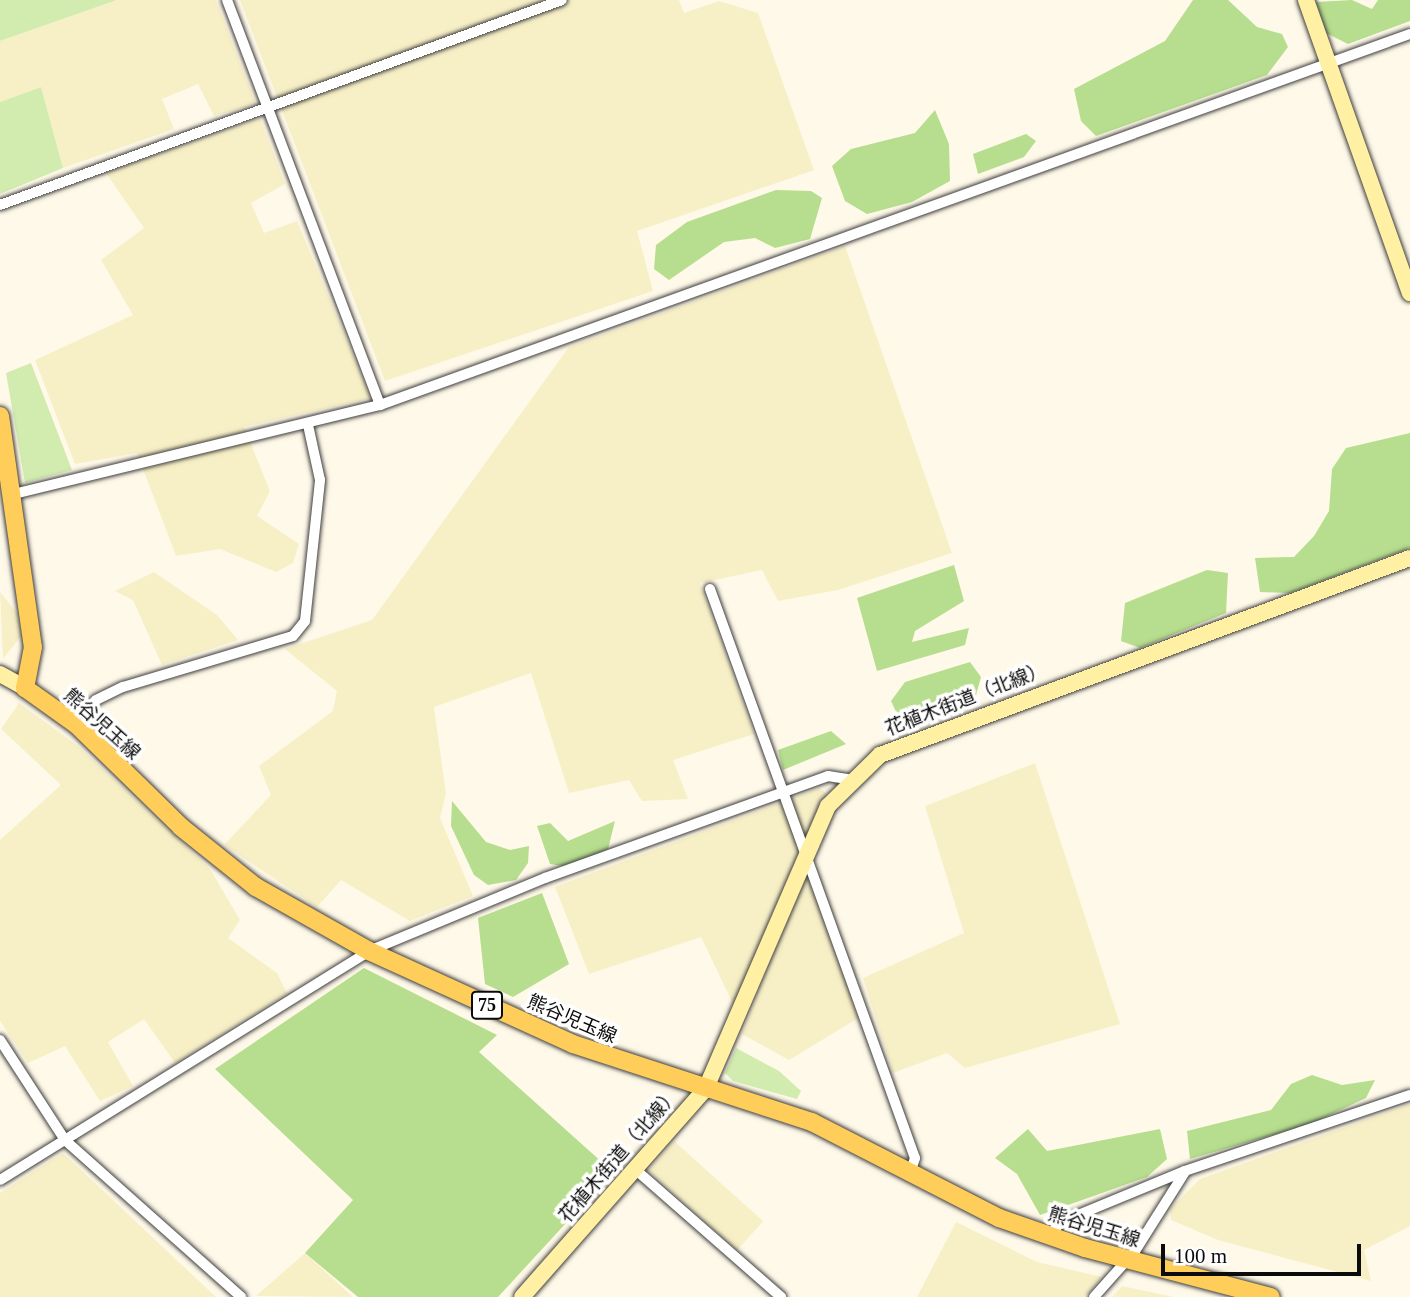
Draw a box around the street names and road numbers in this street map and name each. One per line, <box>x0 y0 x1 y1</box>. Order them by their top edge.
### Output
street label: 花植木街道（北線） <box>882 658 1050 740</box>
street label: 熊谷児玉線 <box>59 684 145 764</box>
road number: 75 <box>470 990 504 1020</box>
street label: 熊谷児玉線 <box>524 990 620 1048</box>
street label: 花植木街道（北線） <box>554 1083 684 1227</box>
street label: 熊谷児玉線 <box>1045 1202 1143 1252</box>

